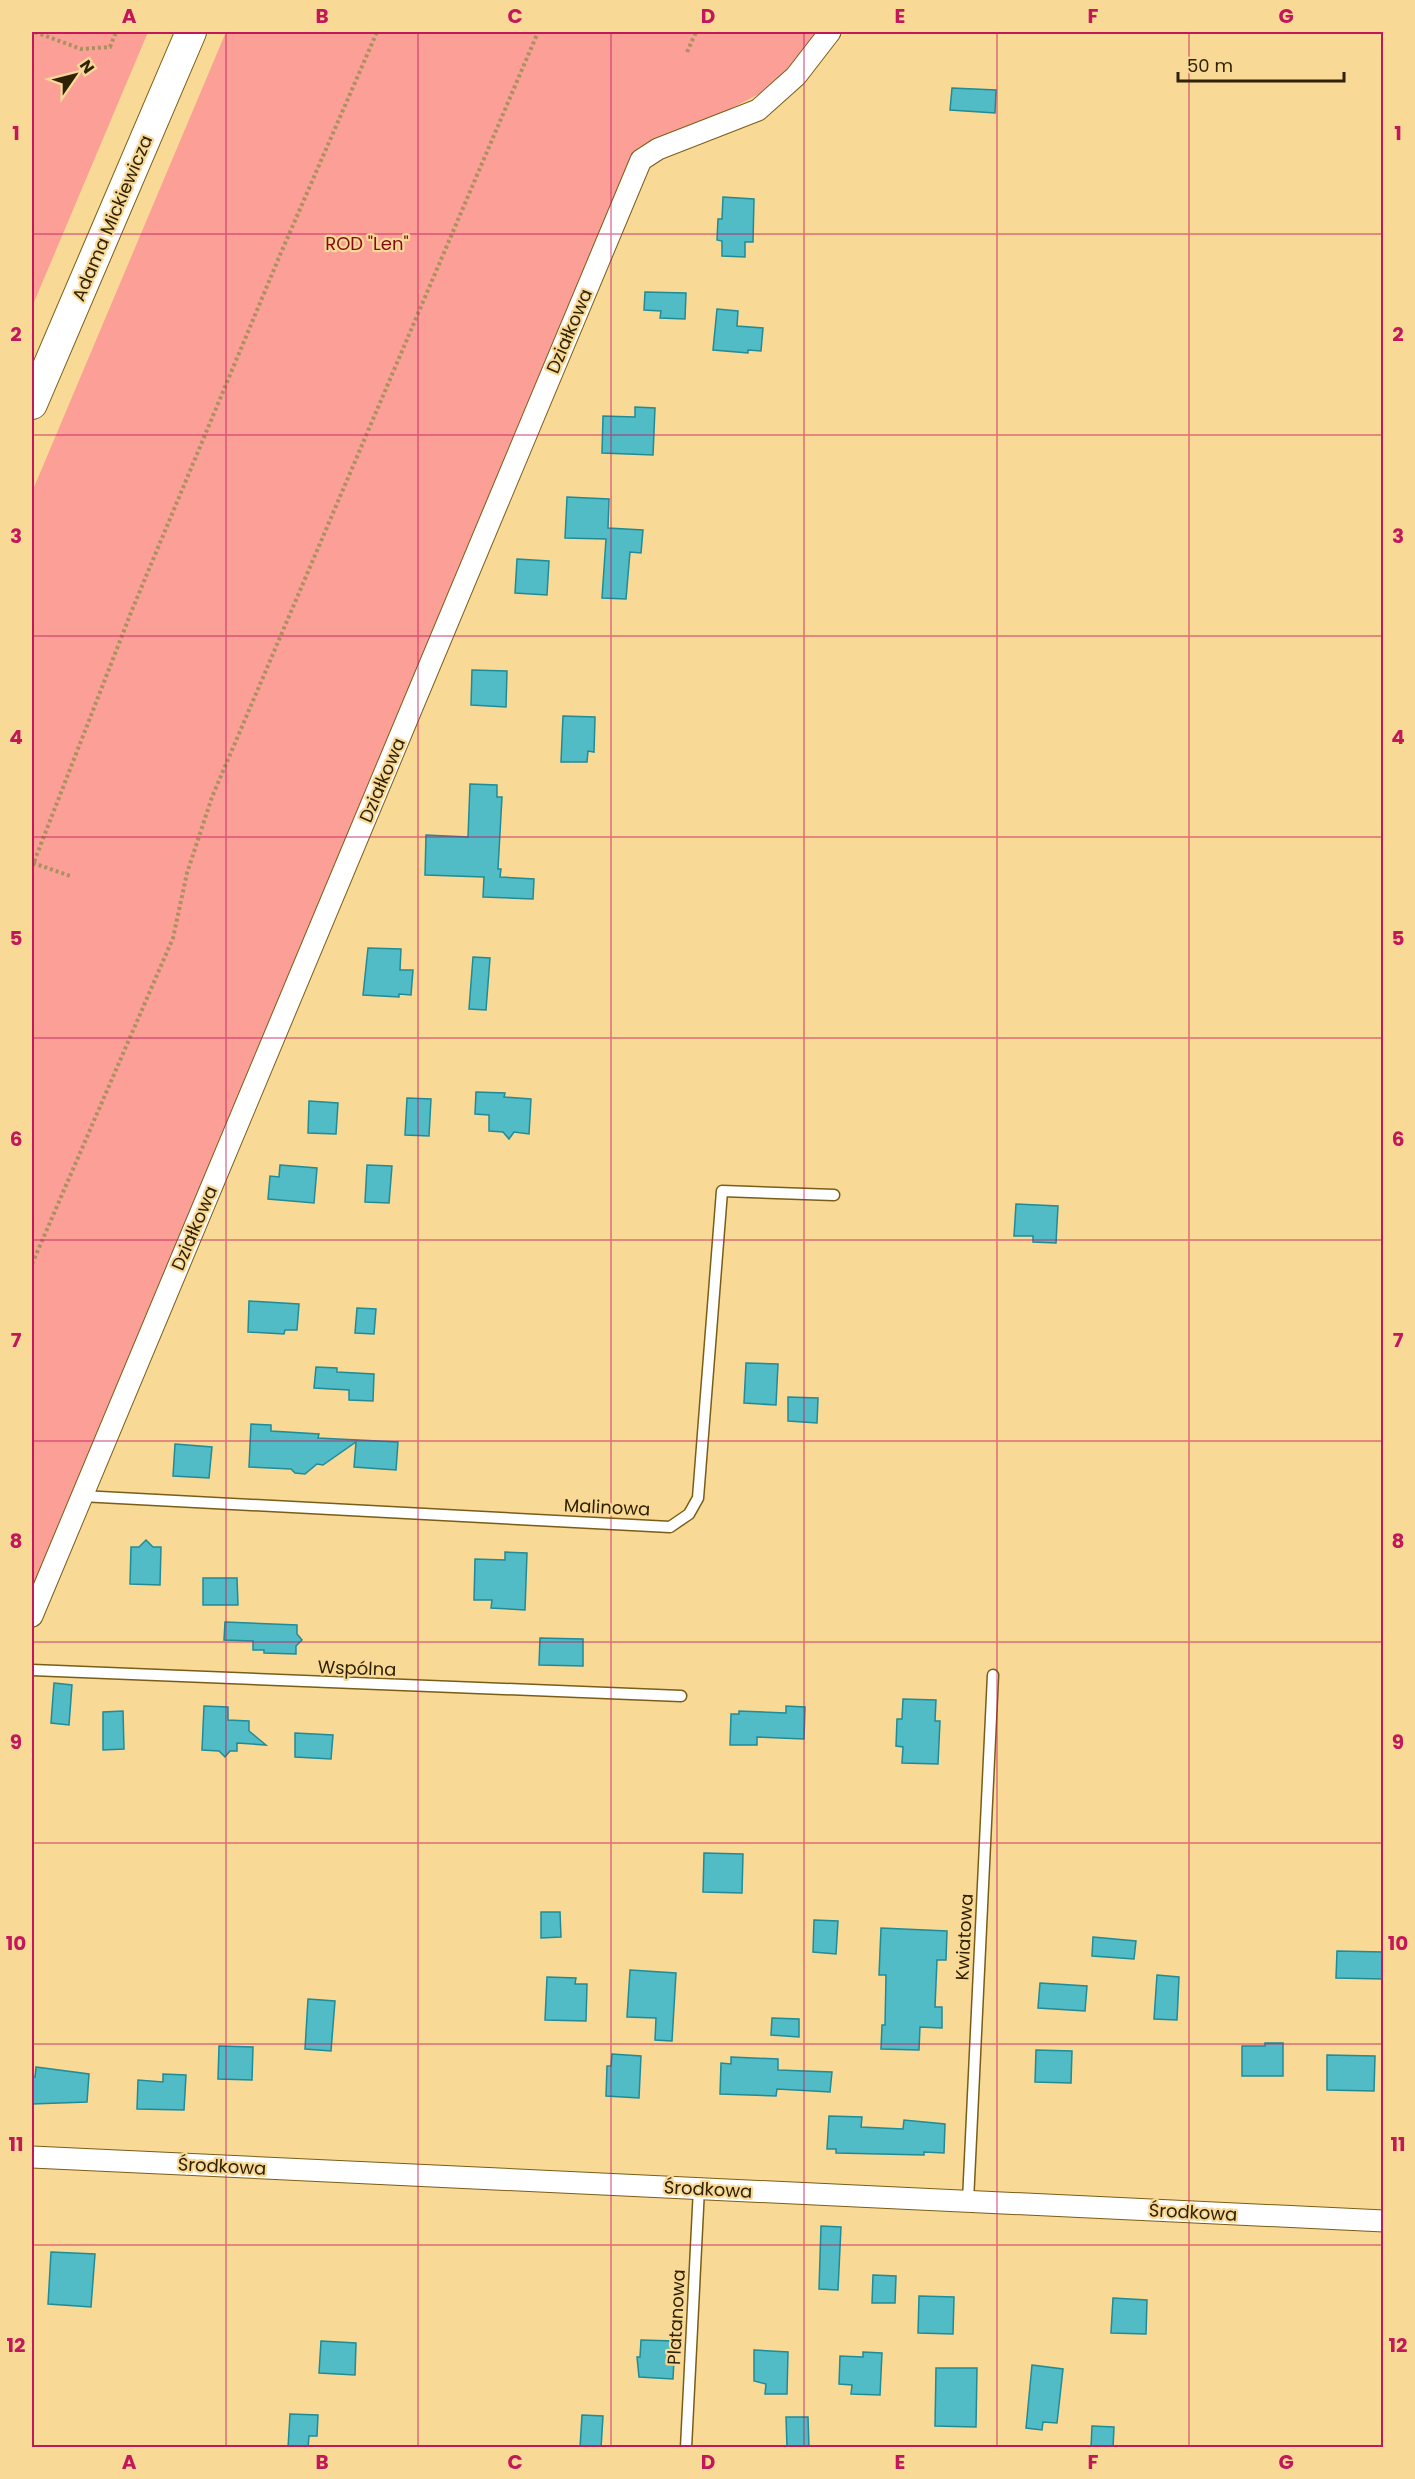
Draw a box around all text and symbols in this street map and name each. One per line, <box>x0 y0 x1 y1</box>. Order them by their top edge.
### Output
text: A <box>122 2 137 30</box>
text: B <box>315 2 329 30</box>
text: C <box>507 2 523 30</box>
text: D <box>701 2 715 30</box>
text: E <box>895 2 905 30</box>
text: F <box>1088 2 1099 30</box>
text: G <box>1278 2 1294 30</box>
north arrow <box>45 45 105 105</box>
scale bar <box>1178 45 1344 83</box>
text: 50 m <box>1187 53 1233 78</box>
text: N <box>74 55 100 78</box>
text: 1 <box>12 119 20 147</box>
text: 1 <box>1394 119 1402 147</box>
street label: Adama Mickiewicza <box>66 131 158 305</box>
park label: ROD "Len" <box>325 231 409 256</box>
street label: Działkowa <box>540 285 598 377</box>
text: 2 <box>10 320 22 348</box>
text: 2 <box>1392 320 1404 348</box>
text: 3 <box>10 522 22 550</box>
text: 3 <box>1392 522 1404 550</box>
text: 4 <box>9 723 23 751</box>
text: 4 <box>1391 723 1405 751</box>
street label: Działkowa <box>353 734 411 826</box>
text: 5 <box>10 924 23 952</box>
text: 5 <box>1392 924 1405 952</box>
text: 6 <box>10 1125 22 1153</box>
text: 6 <box>1392 1125 1404 1153</box>
street label: Działkowa <box>165 1182 223 1274</box>
text: 7 <box>11 1326 22 1354</box>
text: 7 <box>1393 1326 1404 1354</box>
street label: Malinowa <box>563 1492 651 1522</box>
text: 8 <box>10 1527 22 1555</box>
text: 8 <box>1392 1527 1404 1555</box>
street label: Wspólna <box>317 1654 397 1682</box>
text: 9 <box>10 1728 22 1756</box>
text: 9 <box>1392 1728 1404 1756</box>
street label: Kwiatowa <box>949 1893 979 1981</box>
text: 10 <box>6 1929 26 1957</box>
text: 10 <box>1388 1929 1408 1957</box>
text: 11 <box>8 2130 24 2158</box>
text: 11 <box>1390 2130 1406 2158</box>
street label: Środkowa <box>177 2151 267 2181</box>
street label: Środkowa <box>663 2174 753 2204</box>
street label: Środkowa <box>1148 2197 1238 2227</box>
street label: Platanowa <box>661 2269 691 2365</box>
text: 12 <box>7 2331 25 2359</box>
text: 12 <box>1389 2331 1407 2359</box>
text: A <box>122 2448 137 2476</box>
text: B <box>315 2448 329 2476</box>
text: C <box>507 2448 523 2476</box>
text: D <box>701 2448 715 2476</box>
text: E <box>895 2448 905 2476</box>
text: F <box>1088 2448 1099 2476</box>
text: G <box>1278 2448 1294 2476</box>

